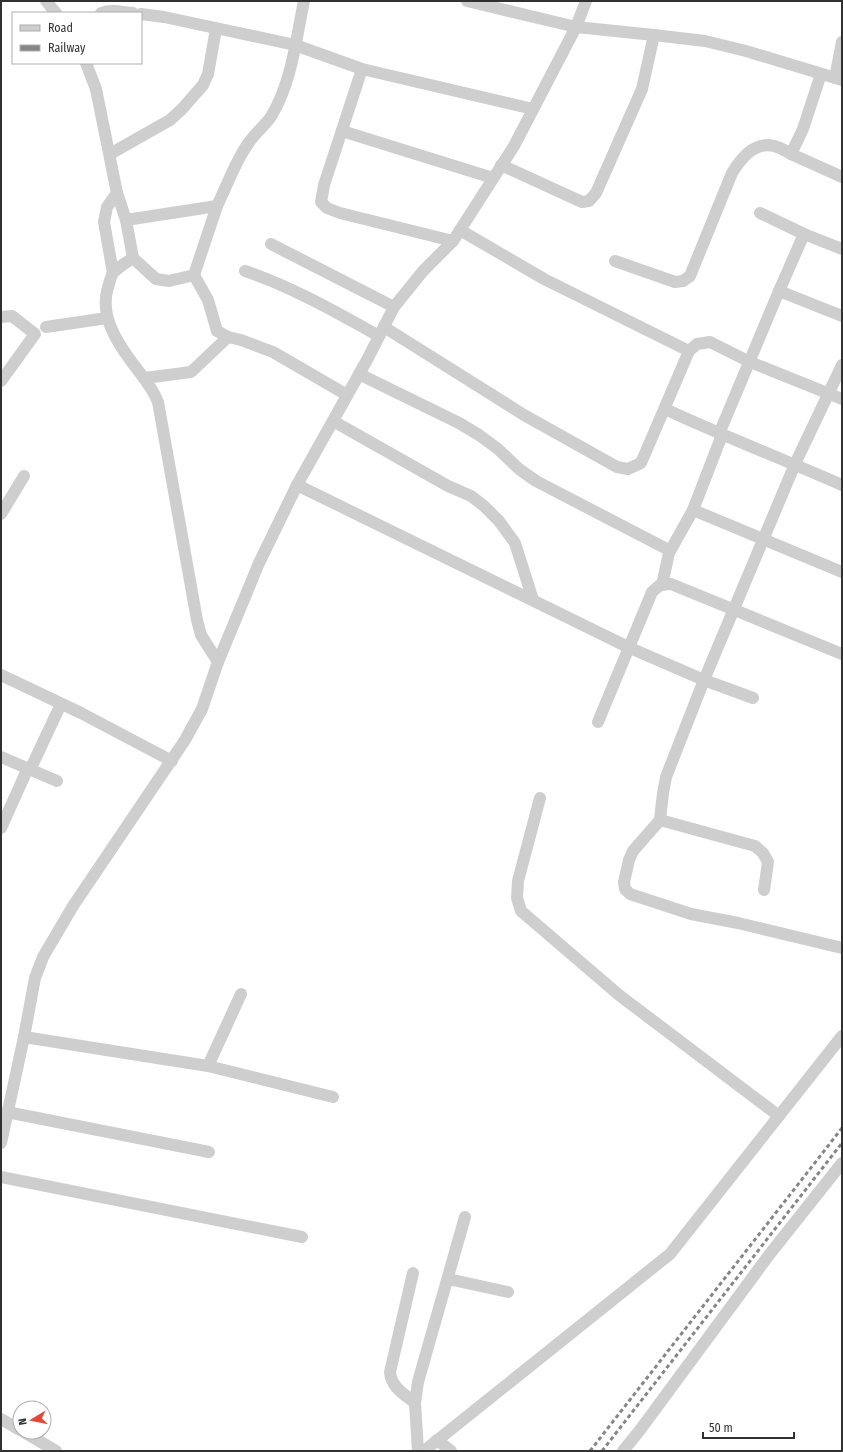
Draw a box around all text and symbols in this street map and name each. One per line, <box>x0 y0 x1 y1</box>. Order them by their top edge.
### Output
legend <box>12 12 142 64</box>
text: Road <box>48 21 73 35</box>
text: Railway <box>48 41 86 55</box>
north arrow <box>12 1400 52 1440</box>
scale bar <box>703 1414 794 1440</box>
text: N <box>16 1417 30 1426</box>
text: 50 m <box>709 1421 733 1435</box>

